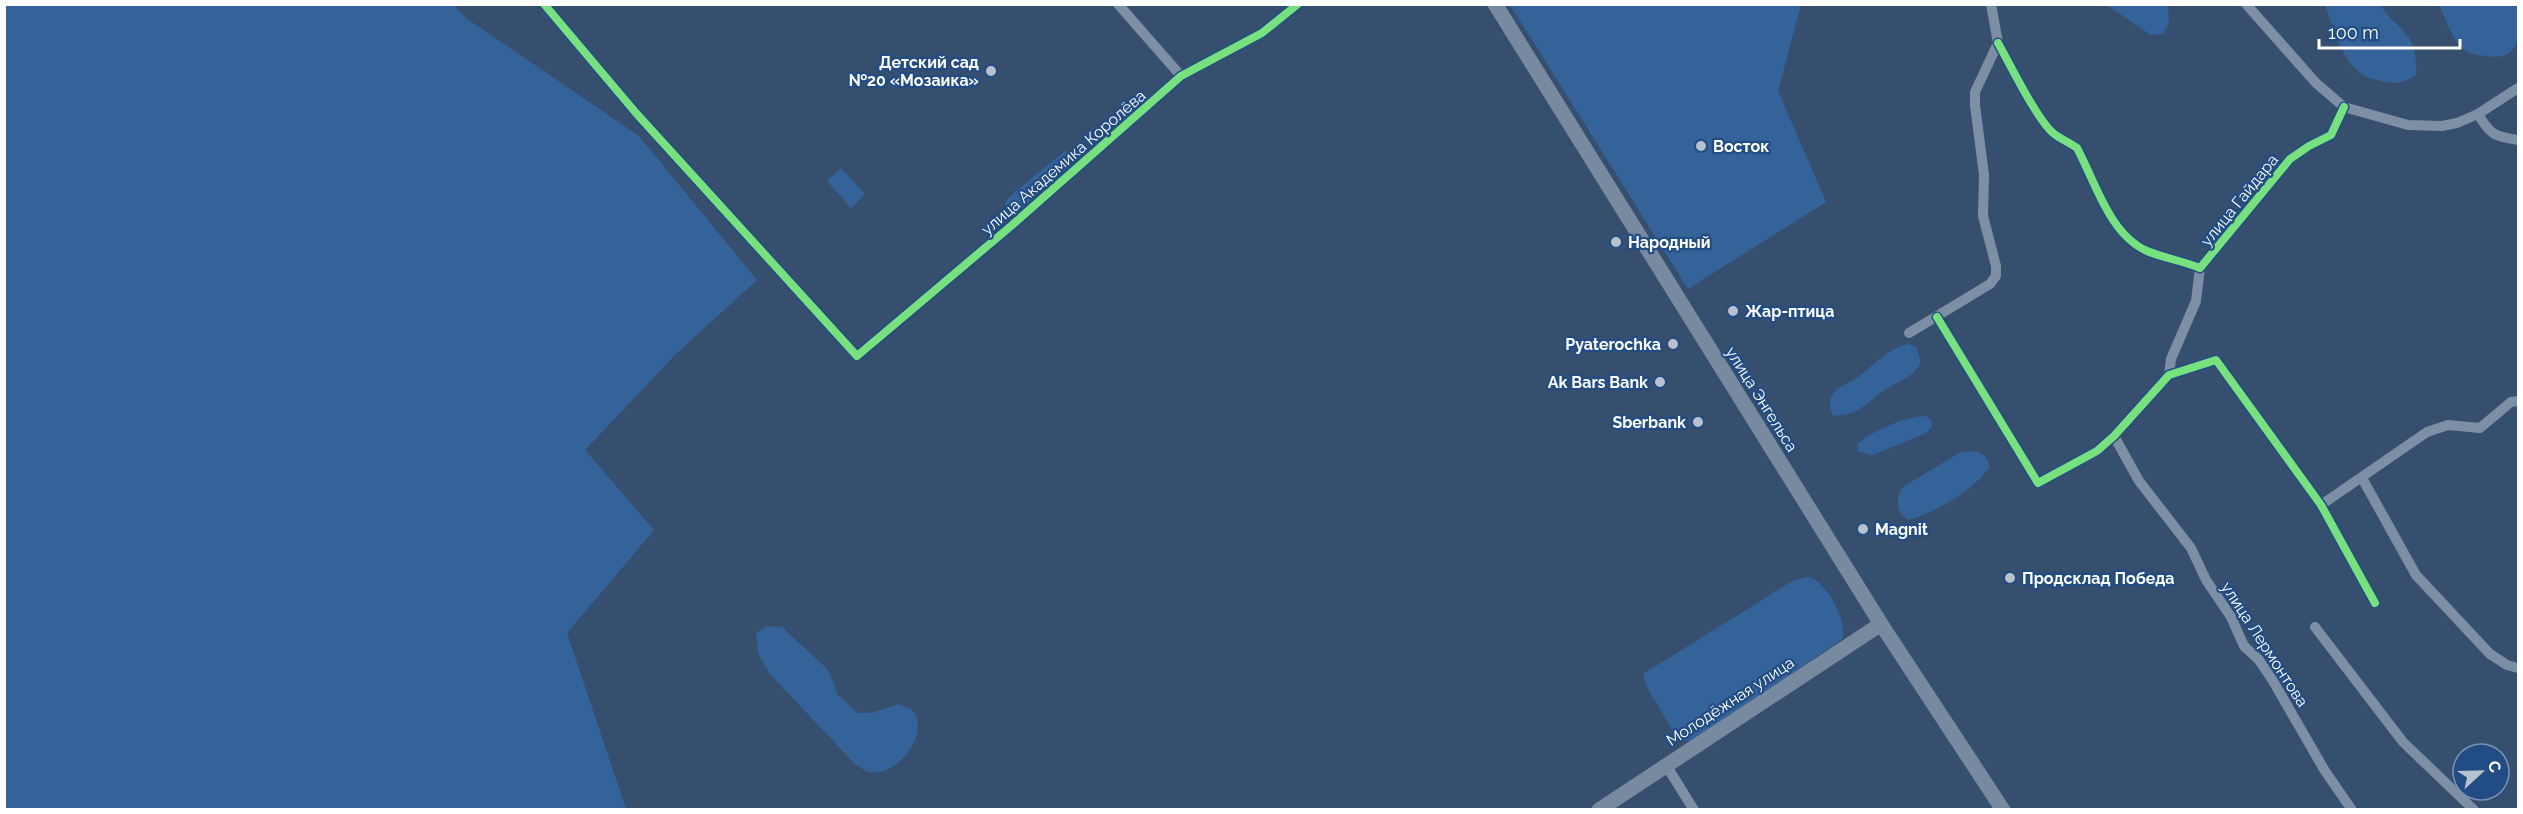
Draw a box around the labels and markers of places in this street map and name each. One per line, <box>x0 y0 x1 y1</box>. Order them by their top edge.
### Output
place label: Детский сад №20 «Мозаика» <box>849 53 979 90</box>
marker: Детский сад №20 «Мозаика» <box>984 64 998 78</box>
place label: Восток <box>1713 137 1769 156</box>
marker: Восток <box>1694 139 1708 153</box>
place label: Народный <box>1628 233 1711 252</box>
marker: Народный <box>1609 235 1623 249</box>
place label: Жар-птица <box>1745 302 1834 321</box>
marker: Жар-птица <box>1726 304 1740 318</box>
place label: Pyaterochka <box>1565 335 1661 354</box>
marker: Pyaterochka <box>1666 337 1680 351</box>
place label: Ak Bars Bank <box>1548 373 1648 392</box>
marker: Ak Bars Bank <box>1653 375 1667 389</box>
place label: Sberbank <box>1612 413 1686 432</box>
marker: Sberbank <box>1691 415 1705 429</box>
place label: Magnit <box>1875 520 1928 539</box>
marker: Magnit <box>1856 522 1870 536</box>
place label: Продсклад Победа <box>2022 569 2175 588</box>
marker: Продсклад Победа <box>2003 571 2017 585</box>

